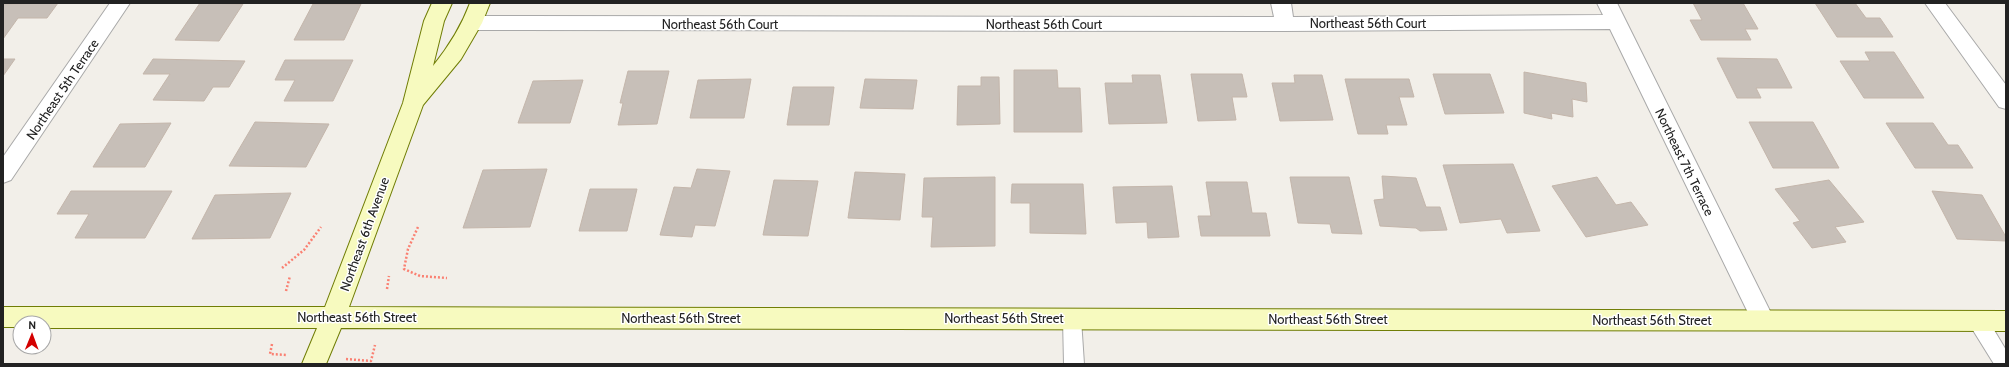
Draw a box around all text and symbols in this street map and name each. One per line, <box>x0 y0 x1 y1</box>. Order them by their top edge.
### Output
street label: Northeast 56th Court <box>1310 15 1427 31</box>
street label: Northeast 56th Court <box>662 16 779 32</box>
street label: Northeast 56th Court <box>986 16 1103 32</box>
street label: Northeast 5th Terrace <box>22 35 102 142</box>
street label: Northeast 7th Terrace <box>1652 106 1718 219</box>
street label: Northeast 6th Avenue <box>336 174 392 293</box>
street label: Northeast 56th Street <box>297 309 417 325</box>
street label: Northeast 56th Street <box>621 310 741 326</box>
street label: Northeast 56th Street <box>944 310 1064 326</box>
street label: Northeast 56th Street <box>1268 311 1388 327</box>
street label: Northeast 56th Street <box>1592 312 1712 328</box>
north arrow <box>12 315 52 355</box>
text: N <box>28 318 36 332</box>

